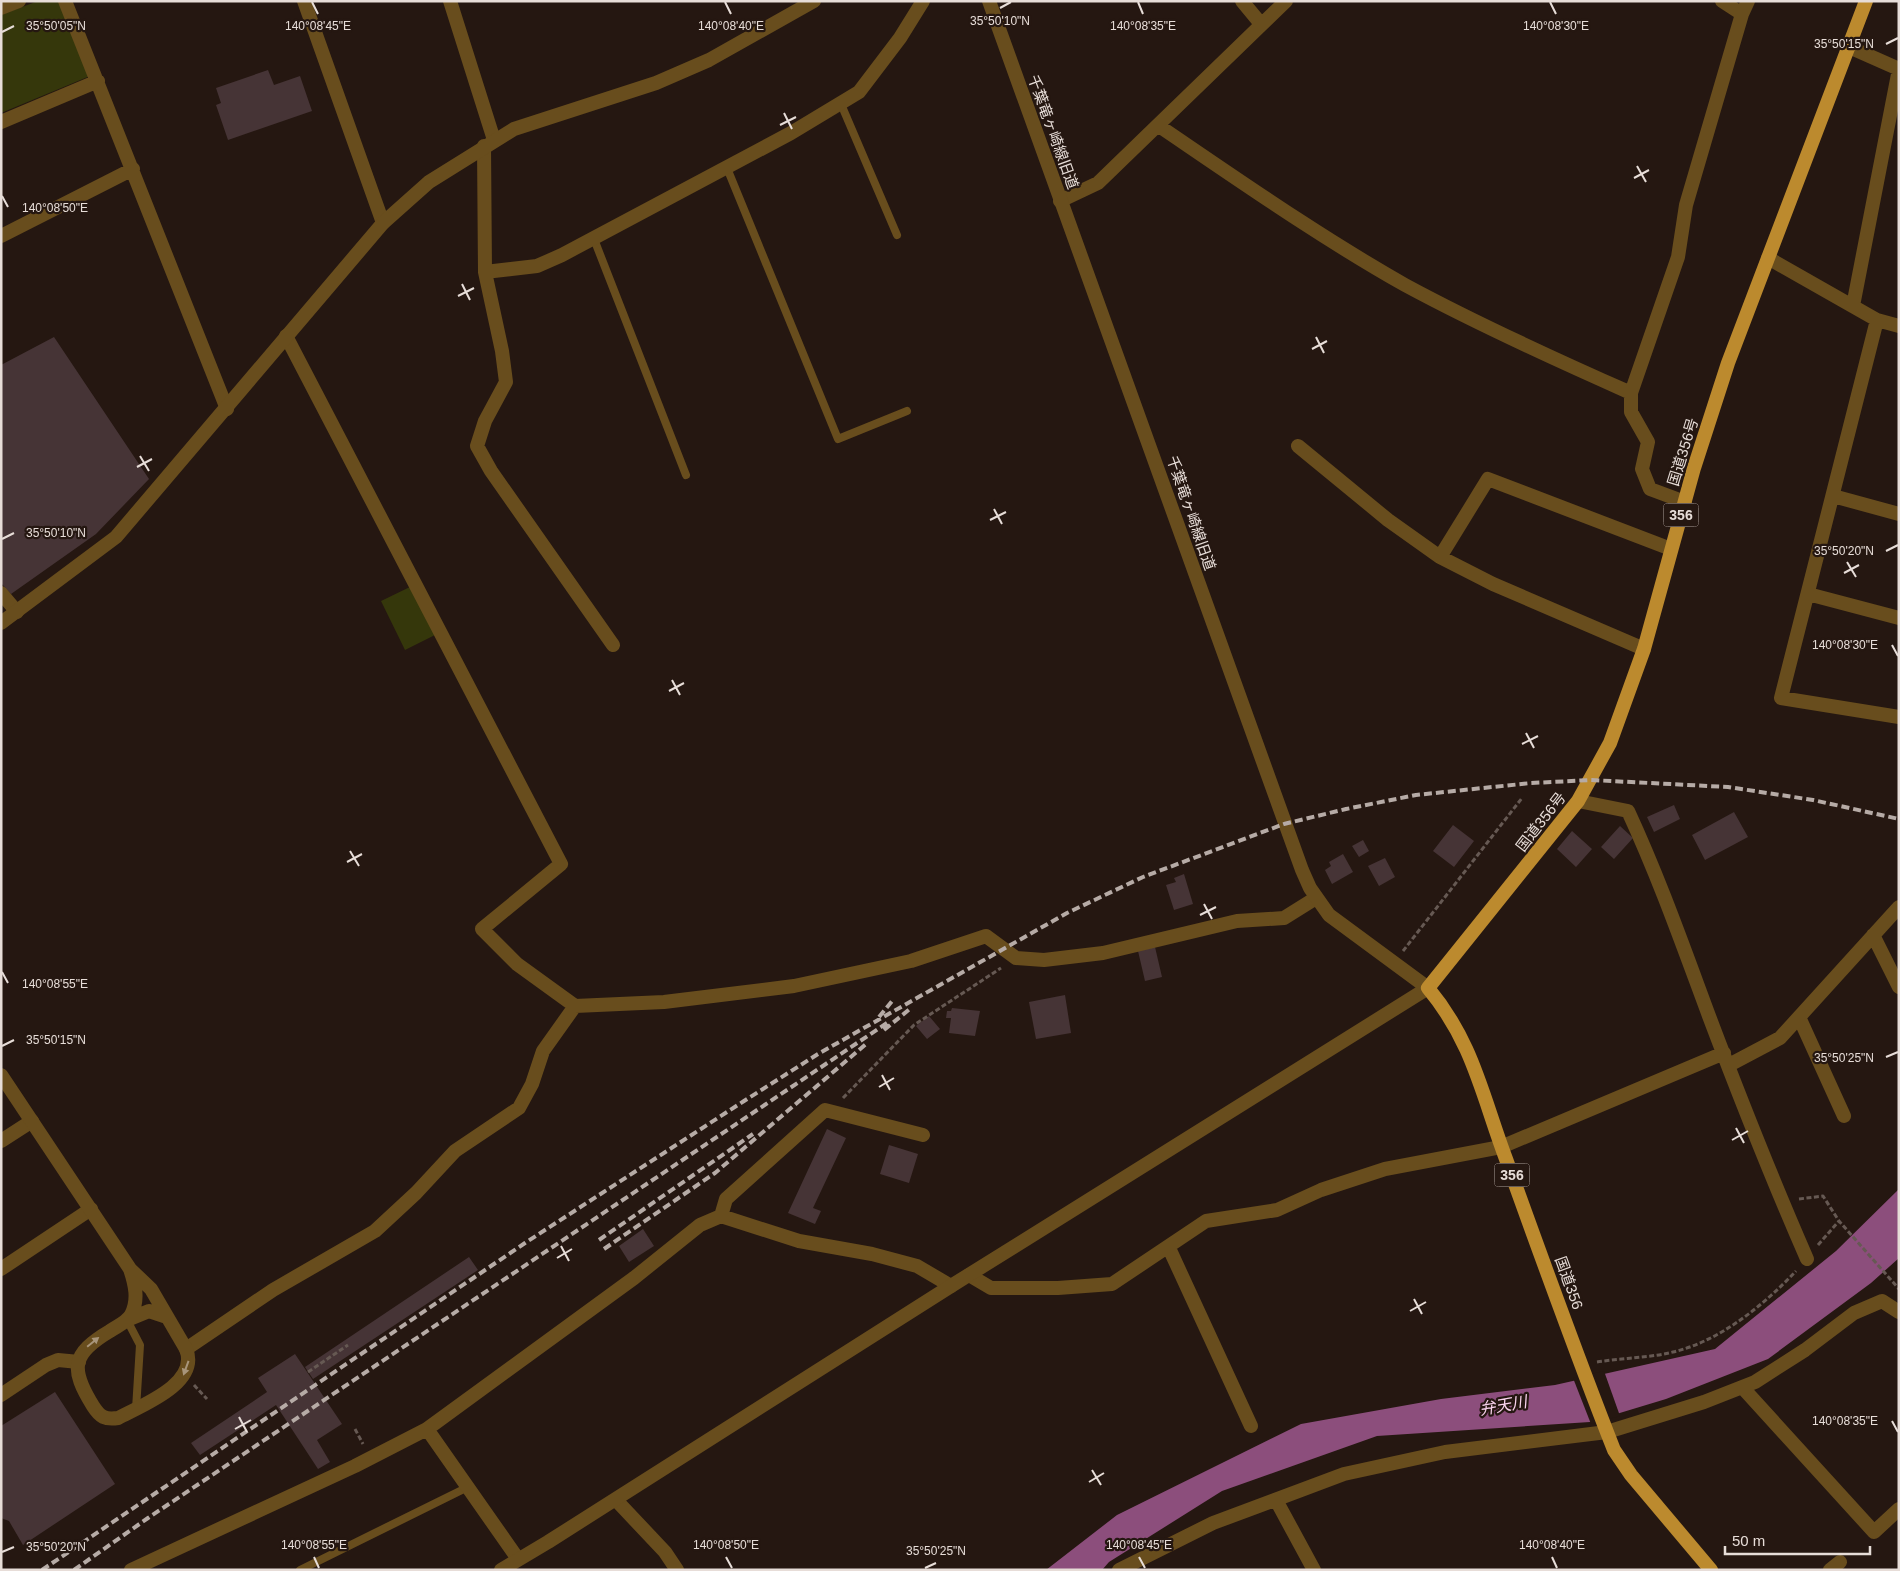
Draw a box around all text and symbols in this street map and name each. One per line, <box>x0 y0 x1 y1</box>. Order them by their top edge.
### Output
text: 35°50'10"N <box>970 14 1030 28</box>
text: 35°50'05"N <box>26 19 86 33</box>
text: 140°08'45"E <box>285 19 351 33</box>
text: 140°08'40"E <box>698 19 764 33</box>
text: 140°08'35"E <box>1110 19 1176 33</box>
text: 140°08'30"E <box>1523 19 1589 33</box>
text: 35°50'15"N <box>1814 37 1874 51</box>
street label: 千葉竜ヶ崎線旧道 <box>1025 73 1082 191</box>
text: 140°08'50"E <box>22 201 88 215</box>
street label: 国道356号 <box>1664 416 1701 488</box>
street label: 千葉竜ヶ崎線旧道 <box>1164 453 1219 572</box>
road number: 356 <box>1664 504 1698 526</box>
text: 35°50'10"N <box>26 526 86 540</box>
text: 35°50'20"N <box>1814 544 1874 558</box>
text: 140°08'30"E <box>1812 638 1878 652</box>
street label: 国道356号 <box>1512 789 1569 855</box>
text: 140°08'55"E <box>22 977 88 991</box>
text: 35°50'15"N <box>26 1033 86 1047</box>
text: 35°50'25"N <box>1814 1051 1874 1065</box>
road number: 356 <box>1494 1164 1530 1186</box>
street label: 国道356 <box>1552 1254 1587 1312</box>
one-way arrow <box>86 1337 99 1348</box>
one-way arrow <box>182 1361 190 1376</box>
water label: 弁天川 <box>1478 1393 1530 1418</box>
text: 140°08'35"E <box>1812 1414 1878 1428</box>
scale bar <box>1725 1524 1870 1556</box>
text: 50 m <box>1732 1532 1765 1549</box>
text: 140°08'55"E <box>281 1538 347 1552</box>
text: 140°08'50"E <box>693 1538 759 1552</box>
text: 140°08'45"E <box>1106 1538 1172 1552</box>
text: 140°08'40"E <box>1519 1538 1585 1552</box>
text: 35°50'20"N <box>26 1540 86 1554</box>
text: 35°50'25"N <box>906 1544 966 1558</box>

